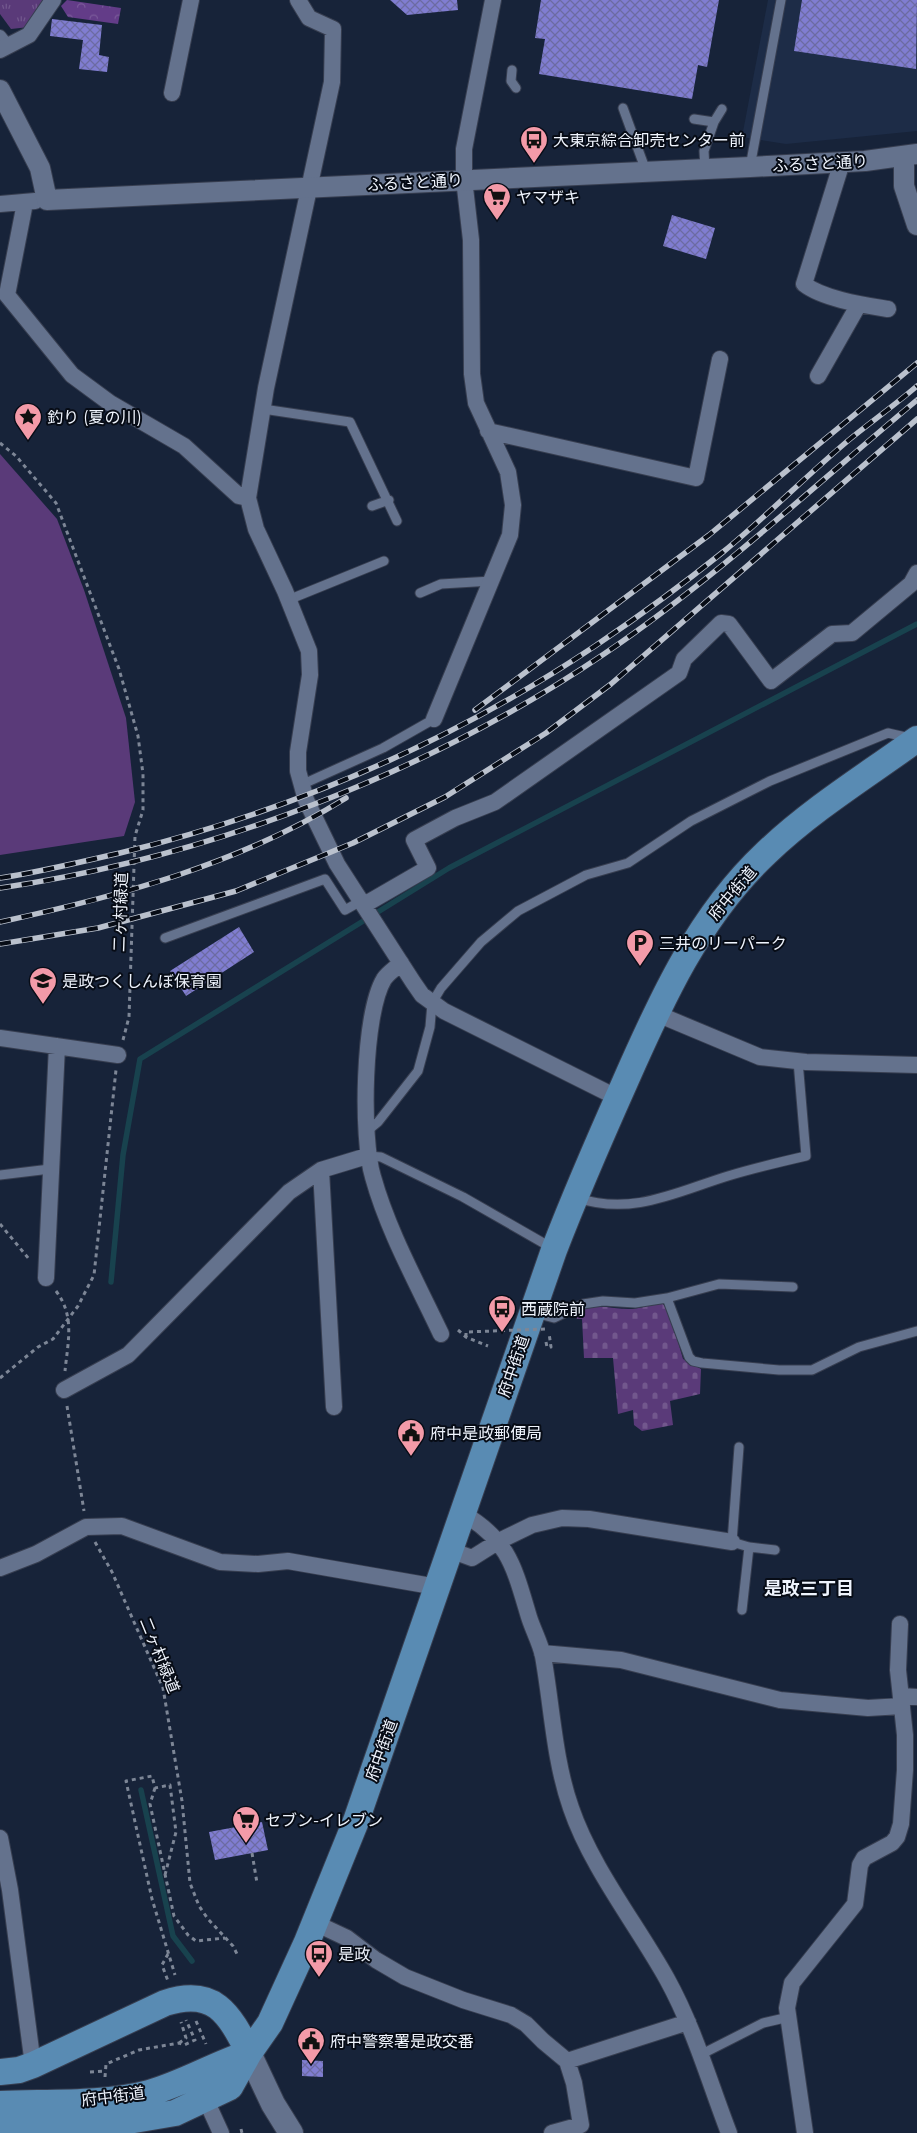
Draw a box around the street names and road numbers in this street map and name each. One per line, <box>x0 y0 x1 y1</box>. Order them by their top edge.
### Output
street label: ふるさと通り <box>772 151 868 175</box>
street label: ふるさと通り <box>367 170 463 194</box>
street label: 府中街道 <box>705 863 760 924</box>
street label: 二ヶ村緑道 <box>110 872 131 952</box>
street label: 府中街道 <box>494 1333 533 1400</box>
street label: 二ヶ村緑道 <box>136 1615 183 1696</box>
street label: 府中街道 <box>362 1717 401 1783</box>
street label: 府中街道 <box>80 2083 146 2110</box>

